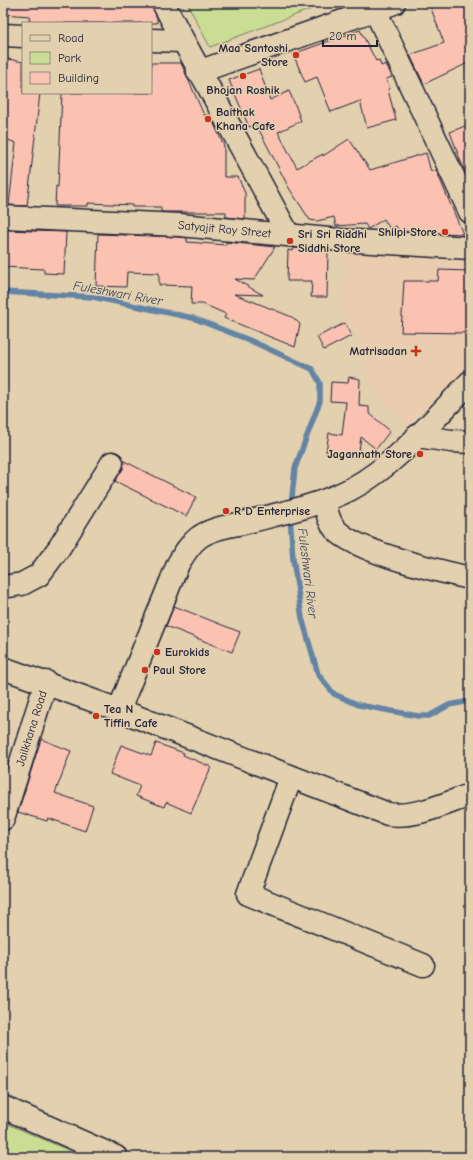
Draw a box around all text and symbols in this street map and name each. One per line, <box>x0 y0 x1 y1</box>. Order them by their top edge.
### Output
legend <box>22 22 152 94</box>
scale bar <box>323 22 377 48</box>
text: 20 m <box>329 29 357 43</box>
text: Road <box>58 31 84 45</box>
place label: Maa Santoshi Store <box>218 41 288 69</box>
marker: Maa Santoshi Store <box>291 50 301 60</box>
text: Park <box>58 51 81 65</box>
text: Building <box>58 71 99 85</box>
marker: Bhojan Roshik <box>238 71 248 81</box>
place label: Bhojan Roshik <box>206 83 280 97</box>
place label: Baithak Khana Cafe <box>216 105 275 133</box>
marker: Baithak Khana Cafe <box>203 114 213 124</box>
street label: Satyajit Ray Street <box>177 218 272 241</box>
place label: Shilpi Store <box>378 225 437 239</box>
place label: Sri Sri Riddhi Siddhi Store <box>298 227 367 255</box>
marker: Shilpi Store <box>440 227 450 237</box>
marker: Sri Sri Riddhi Siddhi Store <box>285 236 295 246</box>
water label: Fuleshwari River <box>72 278 165 308</box>
place label: Matrisadan <box>349 344 407 358</box>
marker: Matrisadan <box>410 345 422 357</box>
place label: Jagannath Store <box>327 447 412 461</box>
marker: Jagannath Store <box>415 449 425 459</box>
place label: R D Enterprise <box>234 504 310 518</box>
marker: R D Enterprise <box>221 506 231 516</box>
water label: Fuleshwari River <box>295 527 321 620</box>
place label: Eurokids <box>165 645 209 659</box>
marker: Eurokids <box>152 647 162 657</box>
place label: Paul Store <box>153 663 206 677</box>
marker: Paul Store <box>140 665 150 675</box>
street label: Jailkhana Road <box>13 689 50 768</box>
place label: Tea N Tiffin Cafe <box>104 702 158 730</box>
marker: Tea N Tiffin Cafe <box>91 711 101 721</box>

